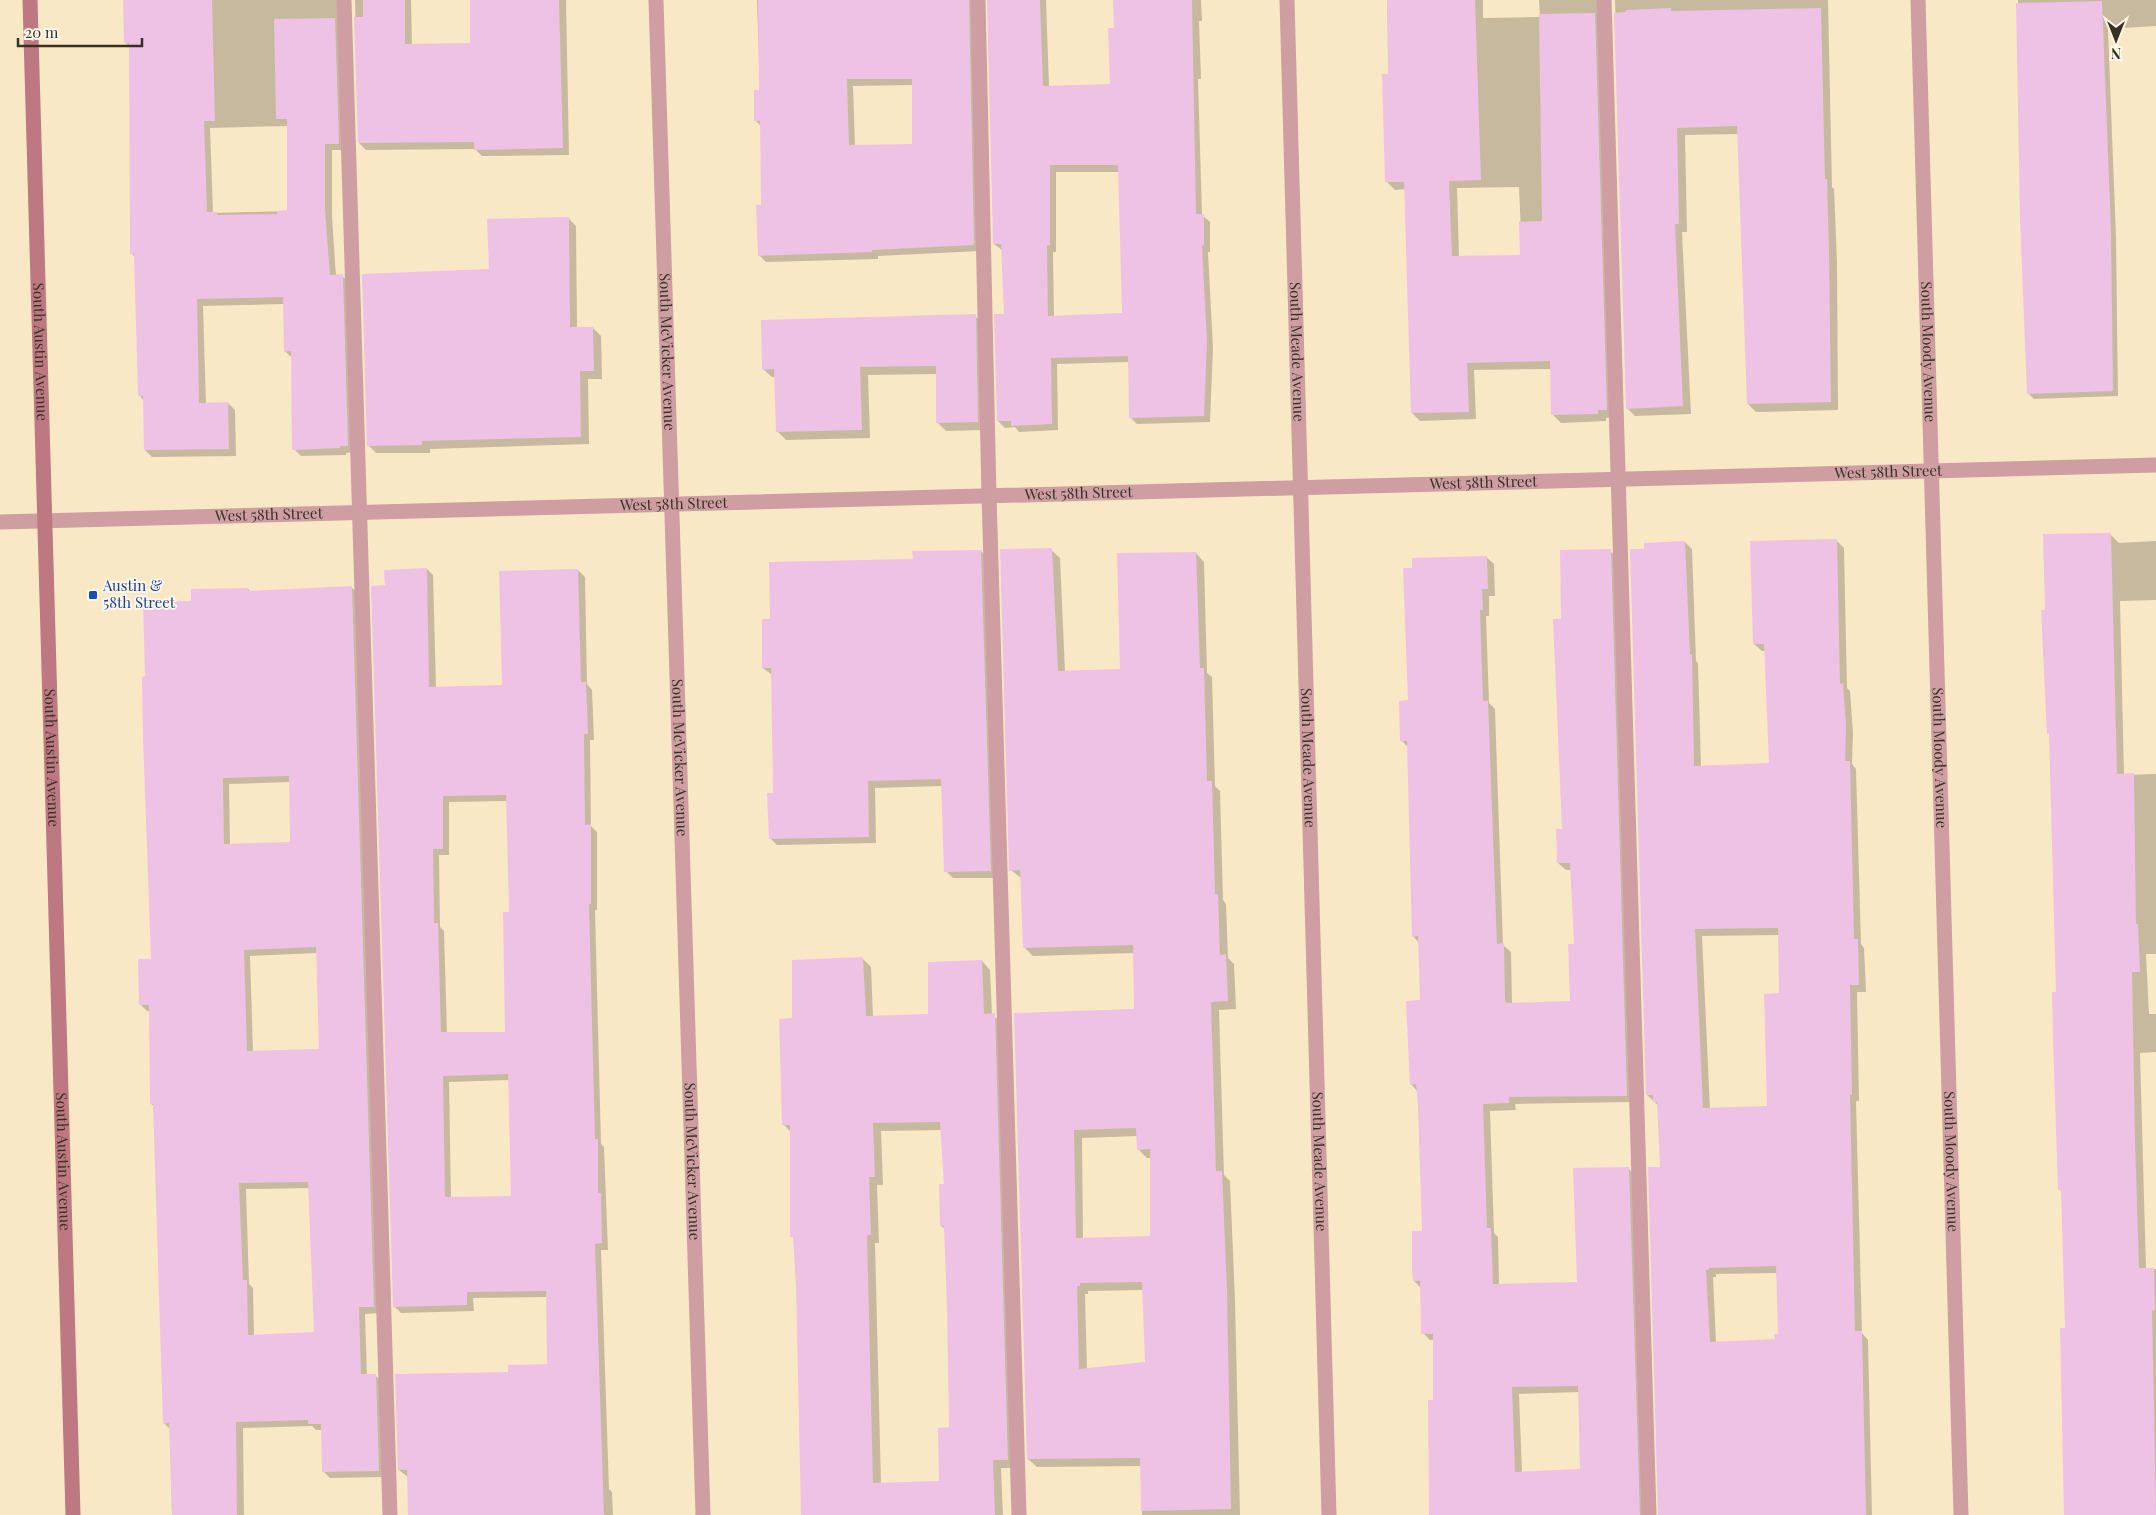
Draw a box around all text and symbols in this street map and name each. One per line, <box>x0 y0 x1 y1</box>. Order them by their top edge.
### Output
scale bar <box>18 15 141 47</box>
north arrow <box>2091 15 2141 65</box>
text: 20 m <box>25 22 59 42</box>
text: N <box>2111 44 2121 63</box>
street label: South McVicker Avenue <box>655 273 680 431</box>
street label: South Moody Avenue <box>1917 281 1941 423</box>
street label: South Austin Avenue <box>29 282 53 421</box>
street label: South Meade Avenue <box>1286 282 1310 422</box>
street label: West 58th Street <box>1833 460 1943 483</box>
street label: West 58th Street <box>1428 470 1538 493</box>
street label: West 58th Street <box>1023 481 1133 504</box>
street label: West 58th Street <box>619 492 729 515</box>
street label: West 58th Street <box>214 502 324 525</box>
place label: Austin & 58th Street <box>102 575 176 612</box>
marker: Austin & 58th Street <box>87 589 99 601</box>
street label: South McVicker Avenue <box>668 678 693 837</box>
street label: South Meade Avenue <box>1297 687 1321 828</box>
street label: South Moody Avenue <box>1929 687 1952 828</box>
street label: South Austin Avenue <box>41 688 64 827</box>
street label: South McVicker Avenue <box>681 1082 705 1241</box>
street label: South Meade Avenue <box>1308 1091 1332 1232</box>
street label: South Moody Avenue <box>1940 1091 1964 1232</box>
street label: South Austin Avenue <box>52 1092 76 1231</box>

